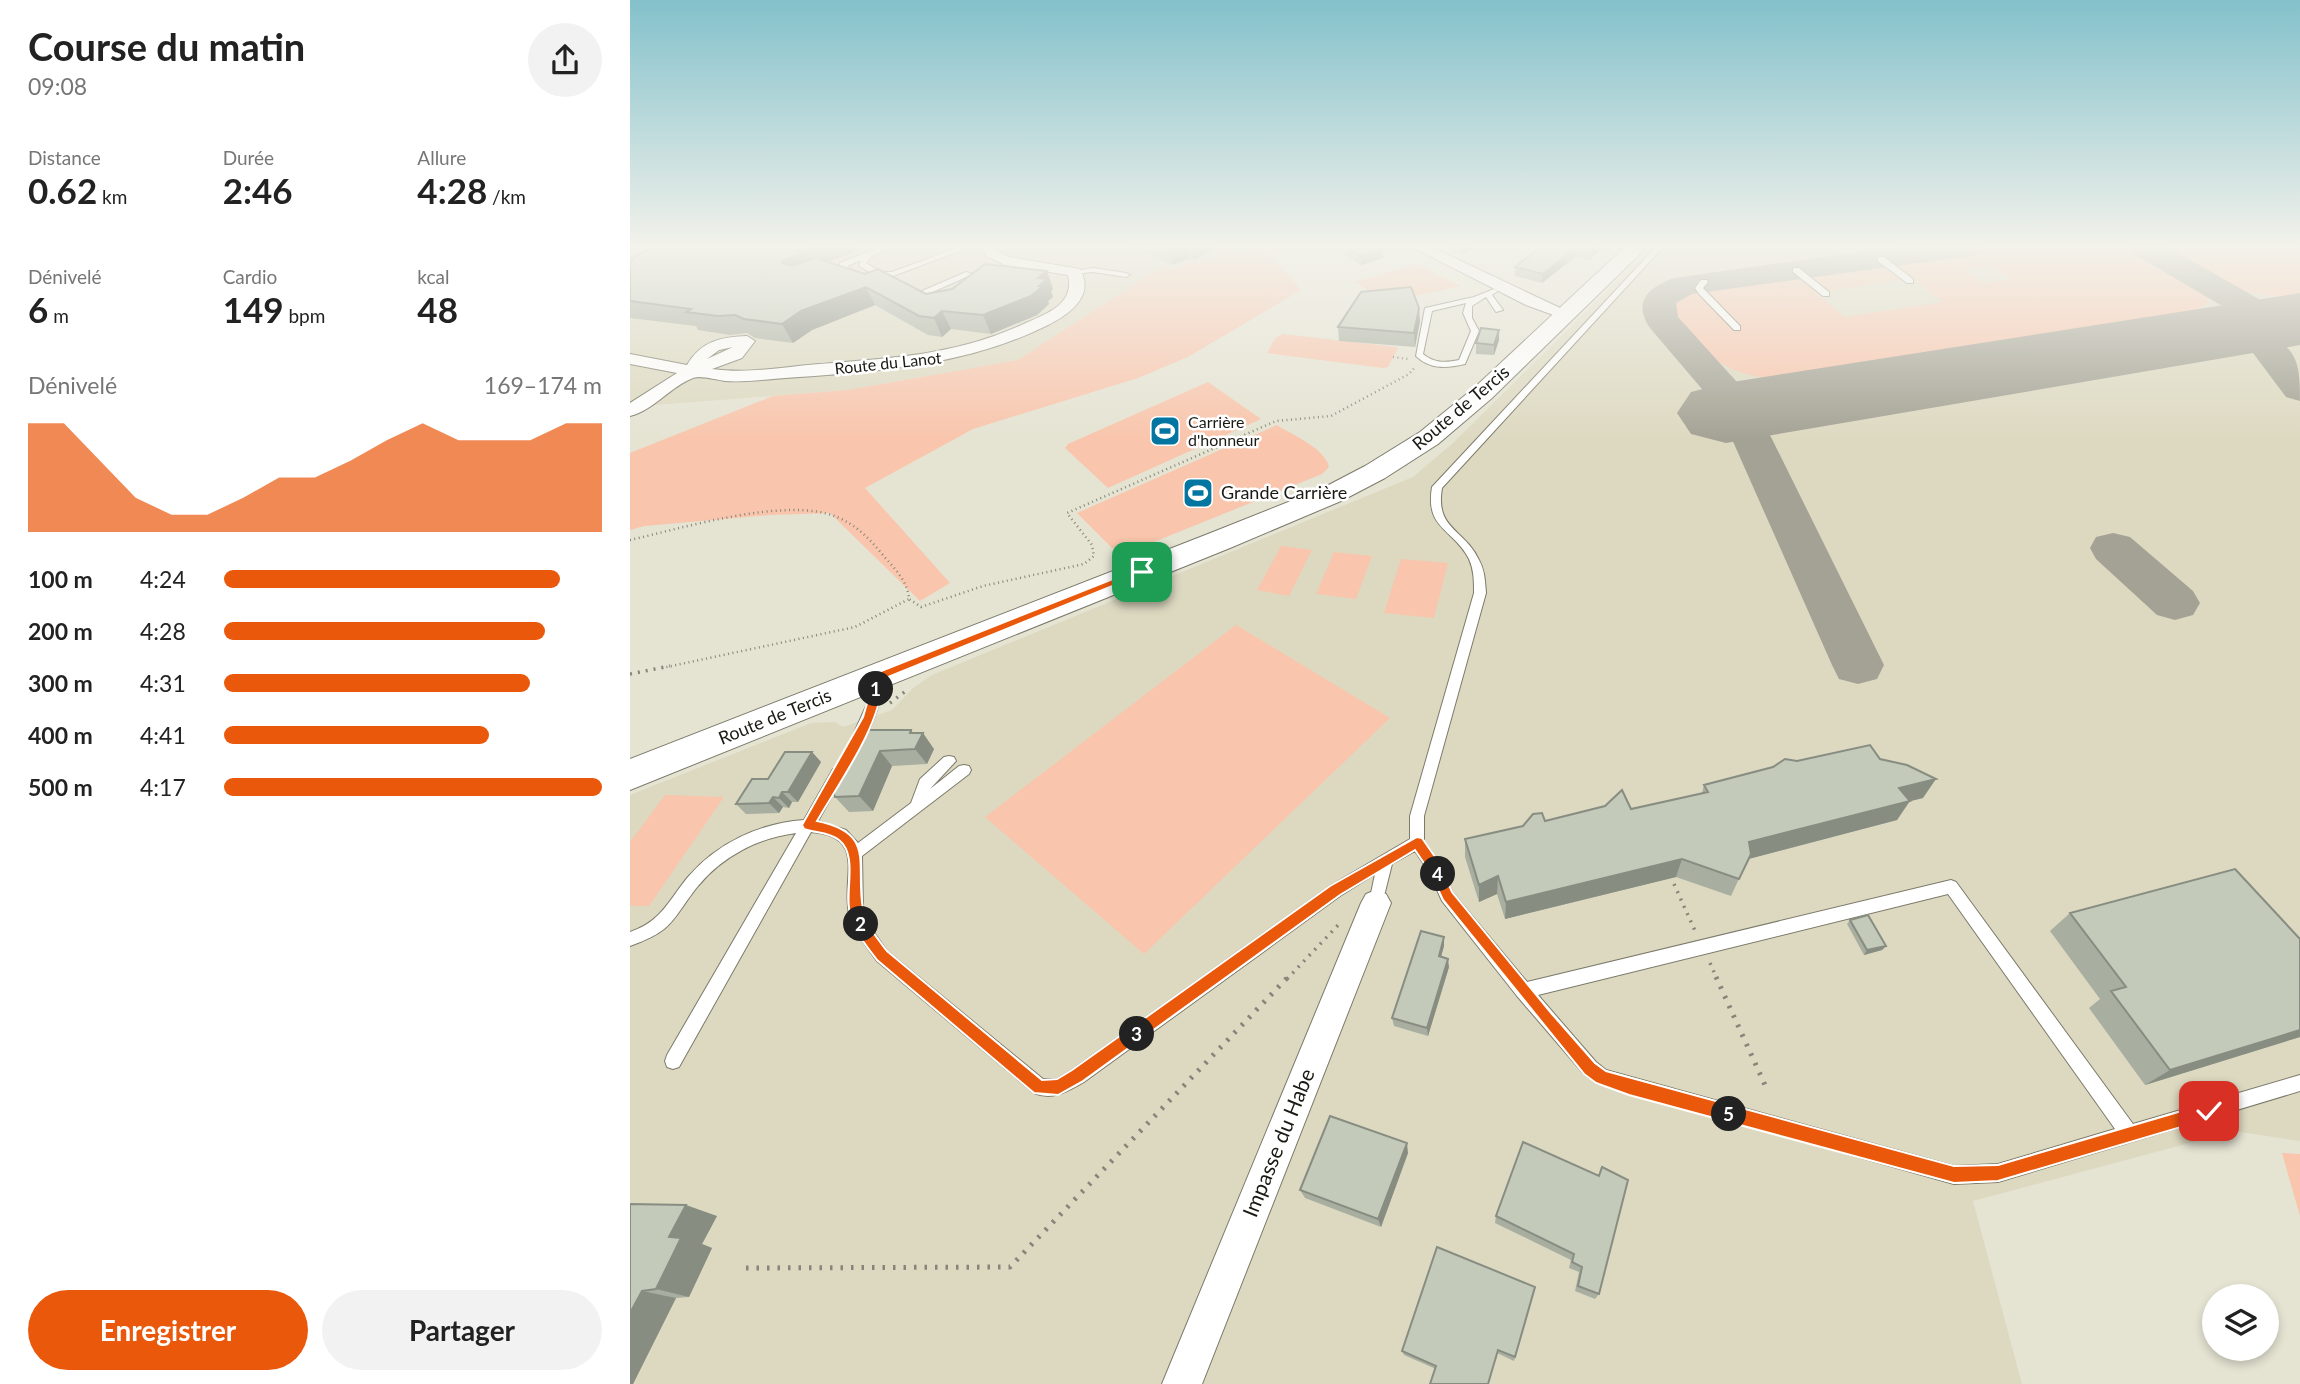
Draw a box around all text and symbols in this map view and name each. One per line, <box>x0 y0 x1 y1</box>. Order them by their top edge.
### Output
text: Course du matin <box>28 23 305 69</box>
button: share <box>528 23 602 97</box>
text: 09:08 <box>28 72 87 100</box>
text: Distance <box>28 146 101 169</box>
text: Durée <box>223 146 274 169</box>
text: Allure <box>417 146 466 169</box>
text: 0.62 <box>28 169 97 211</box>
text: 2:46 <box>223 169 293 211</box>
text: 4:28 <box>417 169 487 211</box>
text: km <box>97 185 127 208</box>
text: /km <box>487 185 526 208</box>
text: Dénivelé <box>28 265 102 288</box>
text: Cardio <box>223 265 277 288</box>
text: kcal <box>417 265 449 288</box>
text: 6 <box>28 288 48 330</box>
text: 149 <box>223 288 284 330</box>
text: 48 <box>417 288 458 330</box>
text: m <box>48 304 69 327</box>
text: bpm <box>284 304 325 327</box>
street label: Route du Lanot <box>834 347 943 378</box>
street label: Route de Tercis <box>1407 360 1514 454</box>
text: Dénivelé <box>28 371 117 399</box>
text: 169–174 m <box>484 371 602 399</box>
place label: Carrière d'honneur <box>1188 412 1259 449</box>
sports icon: Carrière d'honneur <box>1148 414 1182 448</box>
sports icon: Grande Carrière <box>1181 476 1215 510</box>
place label: Grande Carrière <box>1221 481 1347 503</box>
pin <box>1112 542 1172 602</box>
icon: arrive <box>1123 553 1161 591</box>
text: 100 m <box>28 565 93 593</box>
text: 4:24 <box>140 565 186 593</box>
text: 200 m <box>28 617 93 645</box>
text: 4:28 <box>140 617 186 645</box>
text: 300 m <box>28 669 93 697</box>
text: 4:31 <box>140 669 186 697</box>
pin: 1 <box>859 672 894 706</box>
text: 1 <box>870 677 881 700</box>
street label: Route de Tercis <box>715 683 835 749</box>
text: 400 m <box>28 721 93 749</box>
text: 4:41 <box>140 721 186 749</box>
text: 500 m <box>28 773 93 801</box>
text: 4:17 <box>140 773 186 801</box>
pin: 4 <box>1420 856 1456 892</box>
text: 4 <box>1432 862 1443 885</box>
pin: 2 <box>844 906 878 942</box>
text: 2 <box>855 912 866 935</box>
pin: 3 <box>1120 1016 1154 1052</box>
text: 3 <box>1131 1022 1142 1045</box>
street label: Impasse du Habe <box>1236 1065 1319 1220</box>
pin <box>2179 1081 2239 1141</box>
icon: check <box>2190 1092 2228 1130</box>
pin: 5 <box>1712 1096 1746 1132</box>
text: 5 <box>1723 1102 1734 1125</box>
map controls <box>2202 1284 2279 1361</box>
button: layers <box>2202 1284 2279 1361</box>
button: Enregistrer <box>28 1290 308 1370</box>
button: Partager <box>322 1290 602 1370</box>

